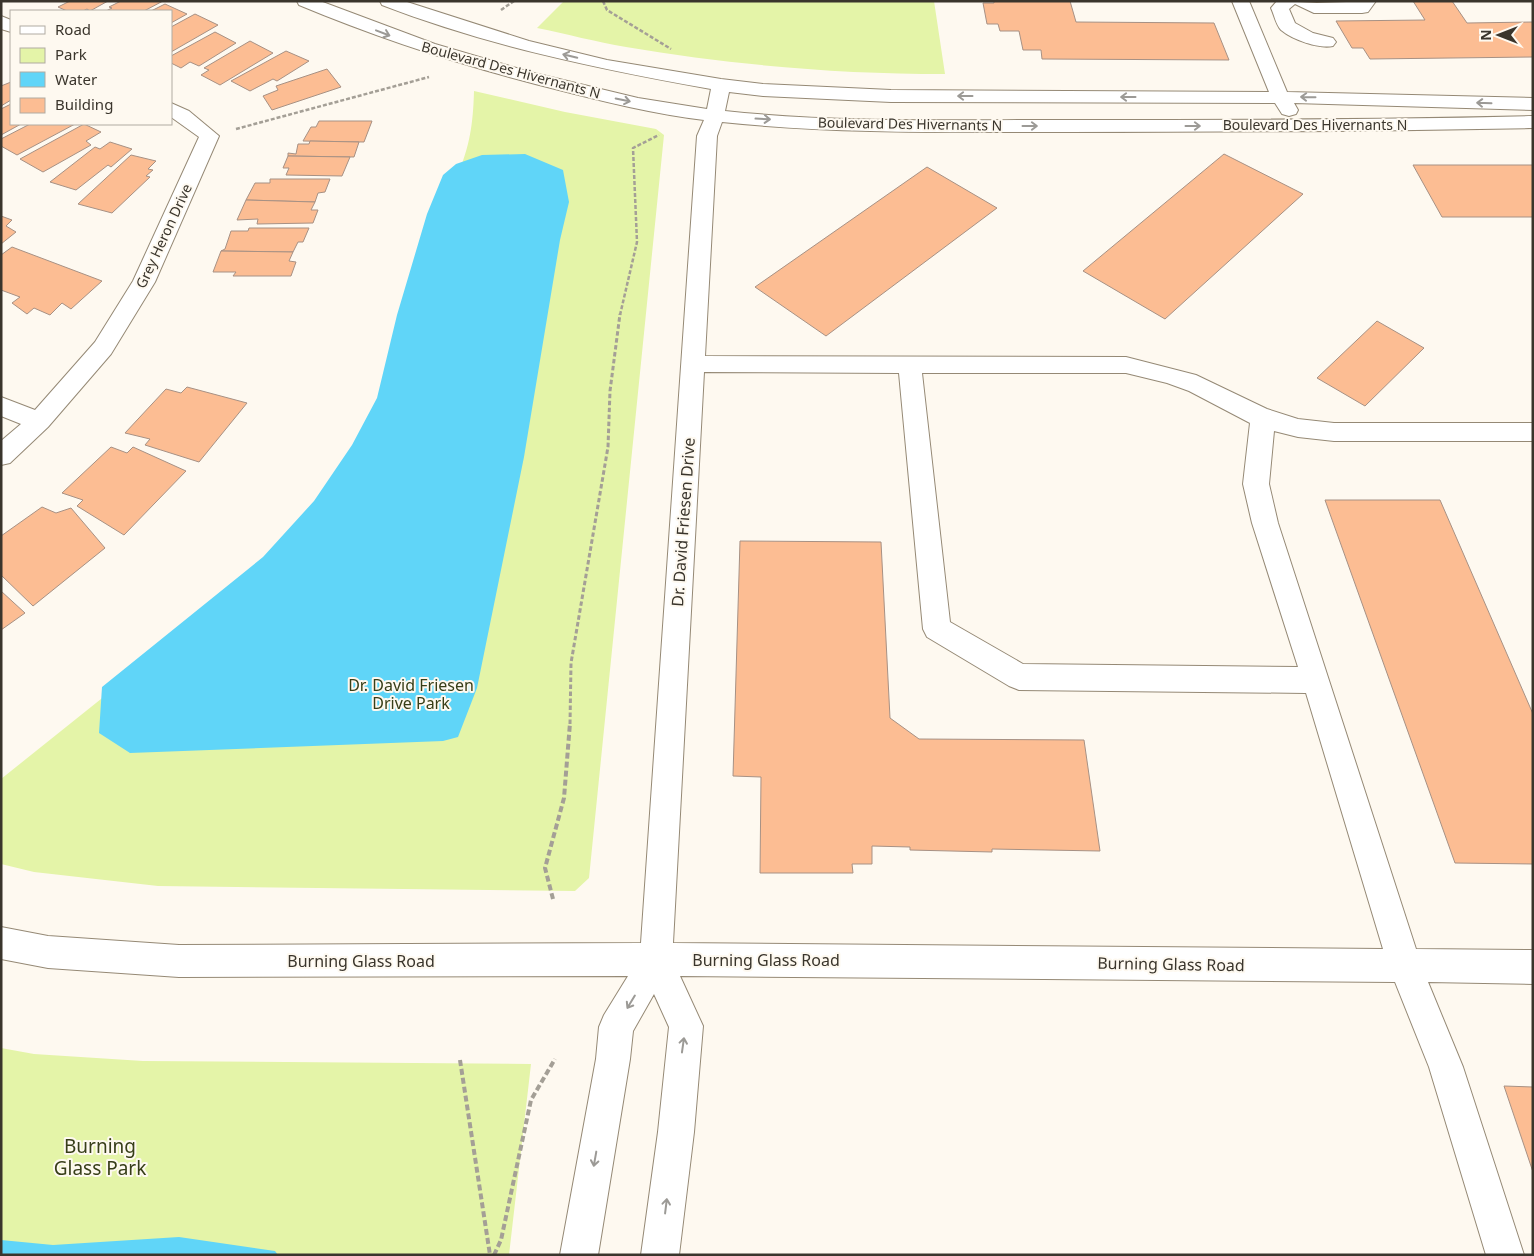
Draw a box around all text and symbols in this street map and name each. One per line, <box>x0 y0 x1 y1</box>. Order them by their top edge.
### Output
legend <box>10 10 172 125</box>
north arrow <box>1474 10 1524 60</box>
text: Road <box>55 19 91 39</box>
one-way arrow <box>375 29 390 38</box>
text: N <box>1476 29 1495 41</box>
street label: Boulevard Des Hivernants N <box>420 36 603 103</box>
text: Park <box>55 44 87 64</box>
one-way arrow <box>562 51 578 60</box>
text: Water <box>55 69 97 89</box>
one-way arrow <box>957 91 974 101</box>
one-way arrow <box>1120 92 1136 102</box>
one-way arrow <box>1300 92 1316 102</box>
text: Building <box>55 94 113 114</box>
one-way arrow <box>615 96 631 105</box>
one-way arrow <box>1476 98 1492 108</box>
street label: Boulevard Des Hivernants N <box>818 112 1002 135</box>
one-way arrow <box>755 115 771 124</box>
street label: Boulevard Des Hivernants N <box>1223 115 1407 134</box>
one-way arrow <box>1022 121 1038 131</box>
one-way arrow <box>1184 121 1201 131</box>
street label: Grey Heron Drive <box>131 180 196 291</box>
street label: Dr. David Friesen Drive <box>666 437 700 607</box>
park label: Dr. David Friesen Drive Park <box>348 674 474 714</box>
street label: Burning Glass Road <box>692 949 840 971</box>
street label: Burning Glass Road <box>287 950 435 972</box>
street label: Burning Glass Road <box>1097 952 1245 976</box>
one-way arrow <box>625 995 635 1009</box>
one-way arrow <box>678 1037 688 1053</box>
park label: Burning Glass Park <box>54 1133 146 1181</box>
one-way arrow <box>590 1151 600 1167</box>
one-way arrow <box>662 1199 672 1215</box>

